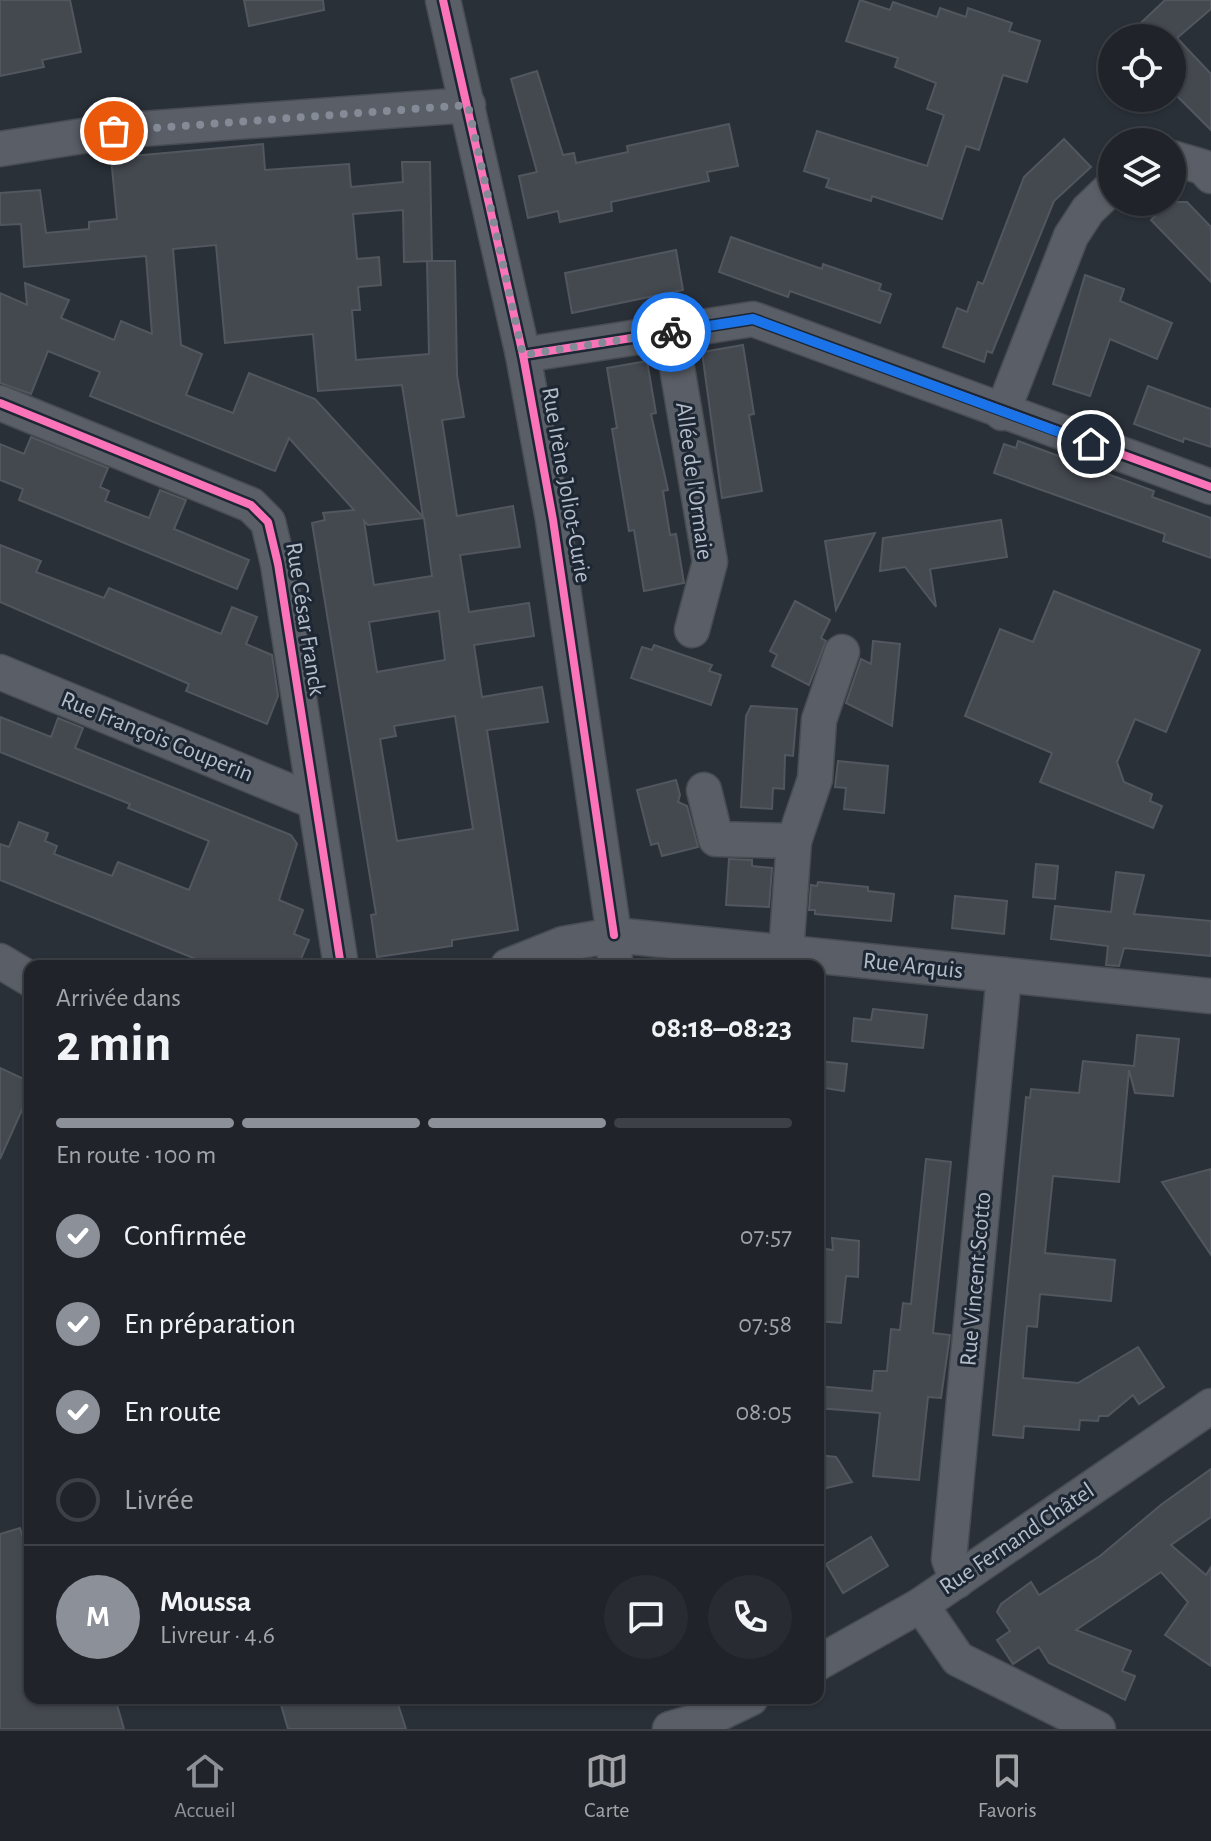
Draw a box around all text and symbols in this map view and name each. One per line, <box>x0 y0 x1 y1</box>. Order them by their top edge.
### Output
map controls <box>1098 24 1186 216</box>
button: locate <box>1098 24 1186 112</box>
pin <box>80 97 148 165</box>
icon: bag <box>92 109 136 153</box>
button: layers <box>1098 128 1186 216</box>
courier <box>631 292 711 372</box>
icon: bike <box>649 310 693 354</box>
street label: Rue Irène Joliot-Curie <box>537 385 595 585</box>
street label: Allée de l'Ormaie <box>671 401 717 561</box>
pin <box>1057 410 1125 478</box>
icon: home <box>1069 422 1113 466</box>
street label: Rue César Franck <box>281 541 329 697</box>
street label: Rue François Couperin <box>57 687 257 787</box>
street label: Rue Arquis <box>862 949 964 983</box>
text: Arrivée dans <box>56 985 181 1011</box>
text: 08:18–08:23 <box>651 1013 792 1043</box>
text: 2 min <box>56 1018 171 1070</box>
text: En route · 100 m <box>56 1142 216 1168</box>
street label: Rue Vincent Scotto <box>956 1191 996 1367</box>
icon: check <box>56 1214 100 1258</box>
text: Confirmée <box>124 1221 247 1251</box>
text: 07:57 <box>740 1223 792 1249</box>
icon: check <box>56 1302 100 1346</box>
text: En préparation <box>124 1309 296 1339</box>
text: 07:58 <box>738 1311 792 1337</box>
icon: check <box>56 1390 100 1434</box>
text: En route <box>124 1397 221 1427</box>
text: 08:05 <box>735 1399 792 1425</box>
street label: Rue Fernand Châtel <box>935 1478 1099 1600</box>
text: Livrée <box>124 1485 194 1515</box>
button: chat <box>604 1575 688 1659</box>
button: phone <box>708 1575 792 1659</box>
text: Moussa <box>160 1587 251 1617</box>
text: M <box>86 1602 110 1632</box>
text: Livreur · 4.6 <box>160 1622 275 1648</box>
tab: Accueil <box>174 1749 236 1823</box>
tab: Carte <box>584 1749 629 1823</box>
tab: Favoris <box>978 1749 1037 1823</box>

